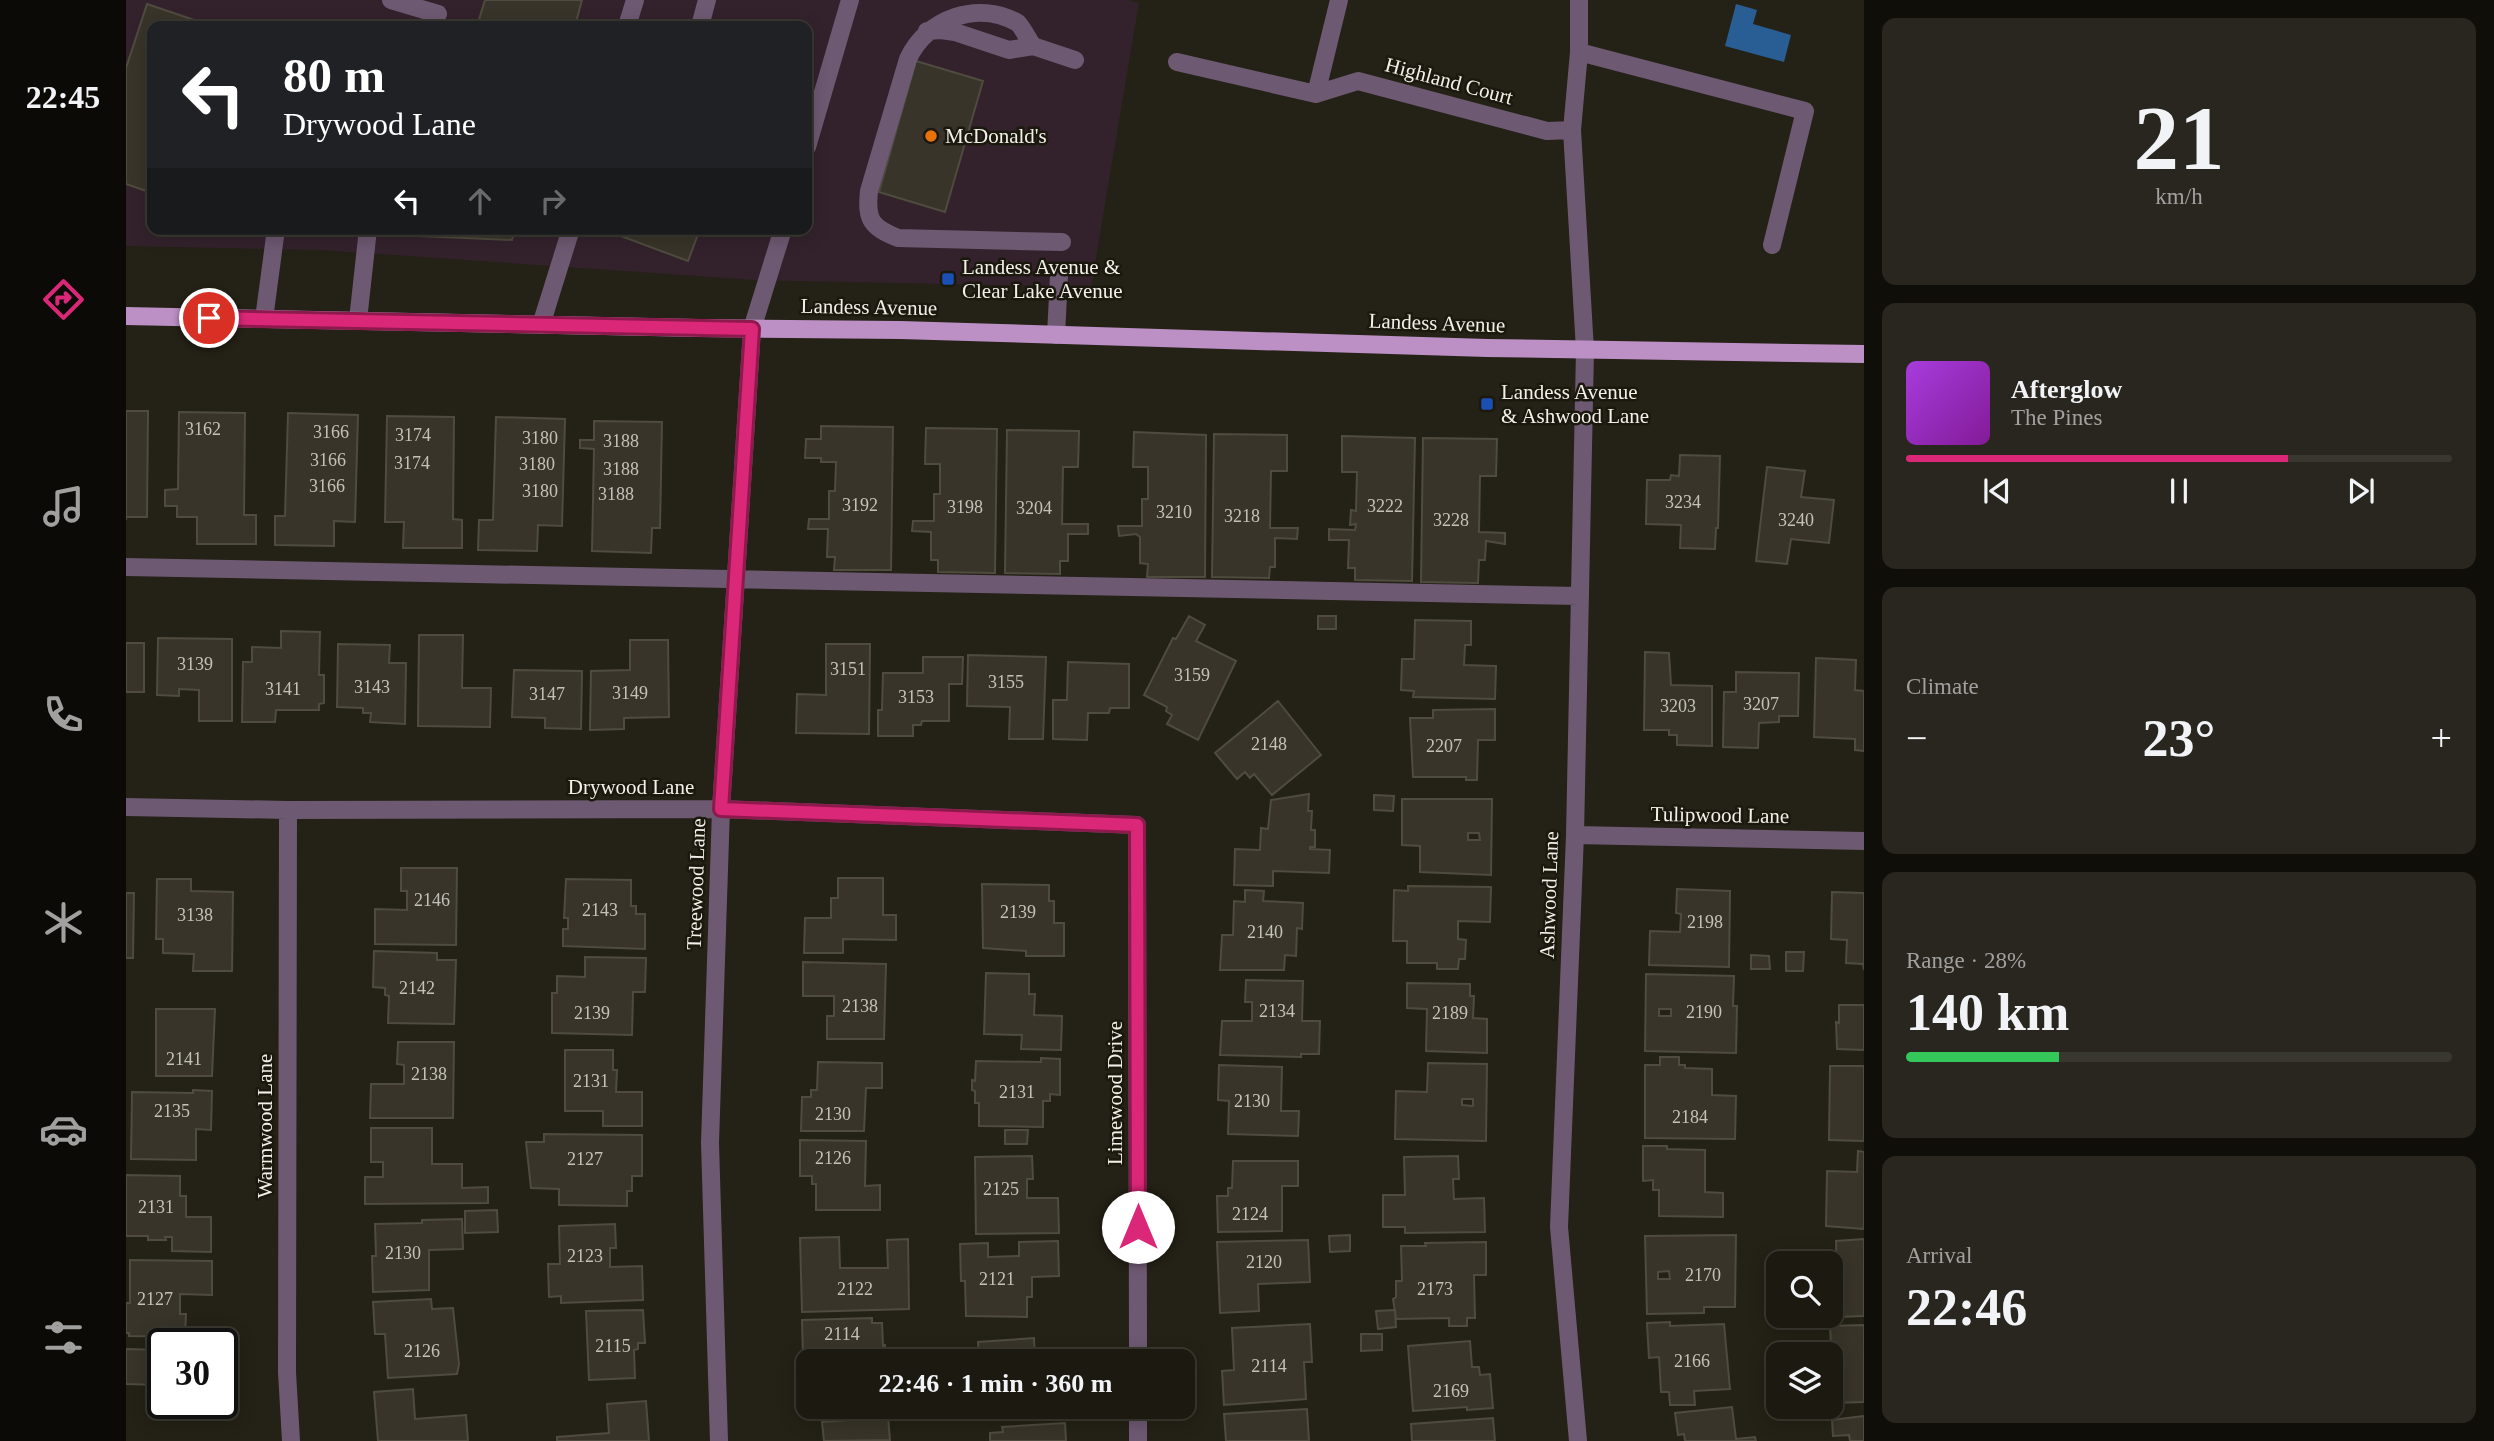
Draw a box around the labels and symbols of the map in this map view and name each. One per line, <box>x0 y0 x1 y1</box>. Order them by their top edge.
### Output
street label: Highland Court <box>1383 52 1516 110</box>
place label: McDonald's <box>945 124 1047 148</box>
marker: McDonald's <box>923 128 939 144</box>
place label: Landess Avenue & Clear Lake Avenue <box>962 255 1123 303</box>
marker: Landess Avenue & Clear Lake Avenue <box>940 271 956 287</box>
pin <box>179 288 239 348</box>
street label: Landess Avenue <box>800 294 938 320</box>
street label: Landess Avenue <box>1368 309 1506 337</box>
place label: Landess Avenue & Ashwood Lane <box>1501 380 1649 428</box>
marker: Landess Avenue & Ashwood Lane <box>1479 396 1495 412</box>
house number: 3162 <box>185 419 221 439</box>
house number: 3166 <box>313 422 349 442</box>
house number: 3174 <box>395 425 431 445</box>
house number: 3180 <box>522 428 558 448</box>
house number: 3188 <box>603 431 639 451</box>
house number: 3166 <box>310 450 346 470</box>
house number: 3174 <box>394 453 430 473</box>
house number: 3180 <box>519 454 555 474</box>
house number: 3188 <box>603 459 639 479</box>
house number: 3166 <box>309 476 345 496</box>
house number: 3180 <box>522 481 558 501</box>
house number: 3188 <box>598 484 634 504</box>
house number: 3234 <box>1665 492 1701 512</box>
house number: 3192 <box>842 495 878 515</box>
house number: 3222 <box>1367 496 1403 516</box>
house number: 3198 <box>947 497 983 517</box>
house number: 3204 <box>1016 498 1052 518</box>
house number: 3210 <box>1156 502 1192 522</box>
house number: 3218 <box>1224 506 1260 526</box>
house number: 3228 <box>1433 510 1469 530</box>
house number: 3240 <box>1778 510 1814 530</box>
house number: 3139 <box>177 654 213 674</box>
house number: 3151 <box>830 659 866 679</box>
house number: 3159 <box>1174 665 1210 685</box>
house number: 3155 <box>988 672 1024 692</box>
house number: 3143 <box>354 677 390 697</box>
house number: 3141 <box>265 679 301 699</box>
house number: 3149 <box>612 683 648 703</box>
house number: 3147 <box>529 684 565 704</box>
house number: 3153 <box>898 687 934 707</box>
house number: 3207 <box>1743 694 1779 714</box>
house number: 3203 <box>1660 696 1696 716</box>
house number: 2148 <box>1251 734 1287 754</box>
house number: 2207 <box>1426 736 1462 756</box>
street label: Drywood Lane <box>568 775 694 799</box>
street label: Tulipwood Lane <box>1650 802 1790 828</box>
street label: Treewood Lane <box>682 818 710 950</box>
street label: Ashwood Lane <box>1535 831 1563 959</box>
house number: 2146 <box>414 890 450 910</box>
house number: 2143 <box>582 900 618 920</box>
house number: 2139 <box>1000 902 1036 922</box>
house number: 3138 <box>177 905 213 925</box>
house number: 2198 <box>1687 912 1723 932</box>
house number: 2140 <box>1247 922 1283 942</box>
house number: 2142 <box>399 978 435 998</box>
house number: 2138 <box>842 996 878 1016</box>
house number: 2134 <box>1259 1001 1295 1021</box>
house number: 2190 <box>1686 1002 1722 1022</box>
house number: 2139 <box>574 1003 610 1023</box>
house number: 2189 <box>1432 1003 1468 1023</box>
street label: Limewood Drive <box>1103 1021 1127 1165</box>
house number: 2141 <box>166 1049 202 1069</box>
street label: Warmwood Lane <box>253 1054 277 1198</box>
house number: 2138 <box>411 1064 447 1084</box>
house number: 2131 <box>573 1071 609 1091</box>
house number: 2131 <box>999 1082 1035 1102</box>
house number: 2130 <box>1234 1091 1270 1111</box>
house number: 2135 <box>154 1101 190 1121</box>
house number: 2130 <box>815 1104 851 1124</box>
house number: 2184 <box>1672 1107 1708 1127</box>
house number: 2126 <box>815 1148 851 1168</box>
house number: 2127 <box>567 1149 603 1169</box>
house number: 2125 <box>983 1179 1019 1199</box>
position arrow <box>1101 1190 1175 1264</box>
house number: 2131 <box>138 1197 174 1217</box>
house number: 2124 <box>1232 1204 1268 1224</box>
house number: 2130 <box>385 1243 421 1263</box>
house number: 2123 <box>567 1246 603 1266</box>
house number: 2120 <box>1246 1252 1282 1272</box>
house number: 2170 <box>1685 1265 1721 1285</box>
house number: 2121 <box>979 1269 1015 1289</box>
house number: 2122 <box>837 1279 873 1299</box>
house number: 2173 <box>1417 1279 1453 1299</box>
house number: 2127 <box>137 1289 173 1309</box>
house number: 2114 <box>824 1324 860 1344</box>
speed limit sign: 30 <box>147 1328 238 1419</box>
house number: 2115 <box>595 1336 631 1356</box>
house number: 2126 <box>404 1341 440 1361</box>
house number: 2166 <box>1674 1351 1710 1371</box>
house number: 2114 <box>1251 1356 1287 1376</box>
house number: 2169 <box>1433 1381 1469 1401</box>

